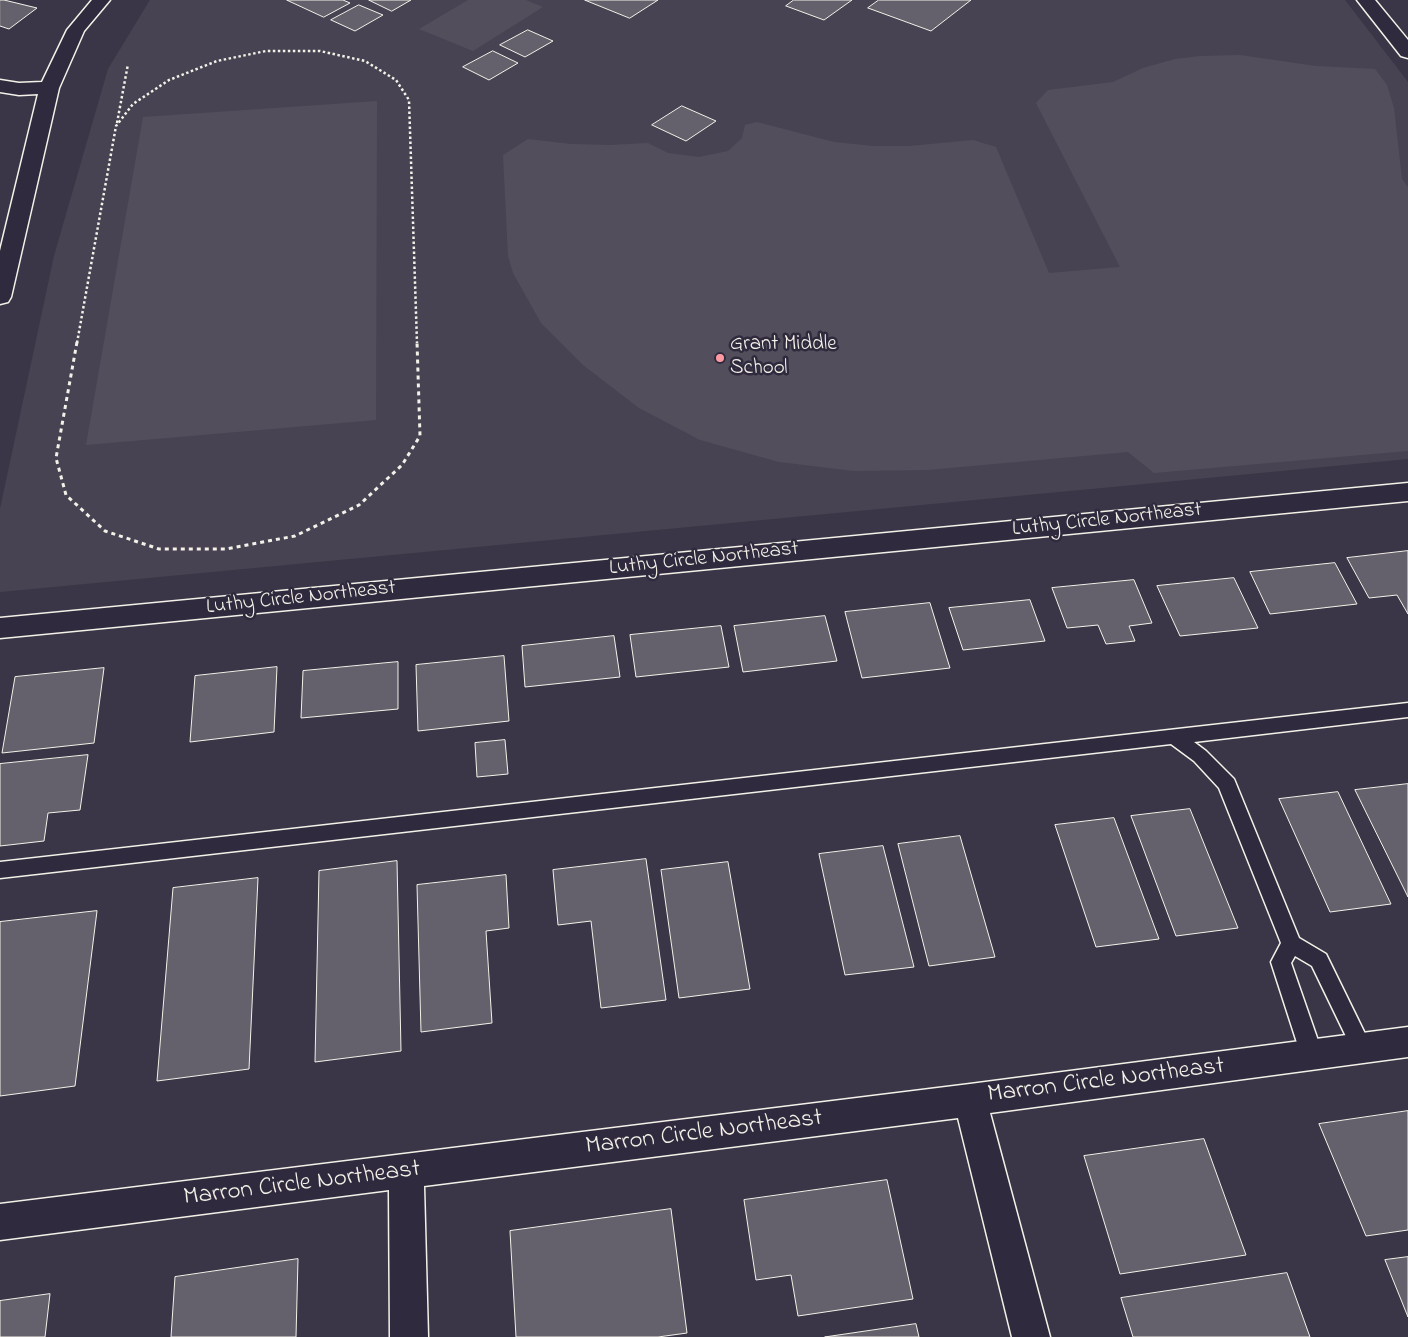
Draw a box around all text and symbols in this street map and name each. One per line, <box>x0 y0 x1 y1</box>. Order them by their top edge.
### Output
place label: Grant Middle School <box>730 333 837 383</box>
marker: Grant Middle School <box>714 352 726 364</box>
street label: Luthy Circle Northeast <box>1011 499 1203 543</box>
street label: Luthy Circle Northeast <box>608 538 800 582</box>
street label: Luthy Circle Northeast <box>205 577 397 621</box>
street label: Marron Circle Northeast <box>986 1053 1226 1111</box>
street label: Marron Circle Northeast <box>584 1105 824 1163</box>
street label: Marron Circle Northeast <box>182 1156 422 1214</box>

